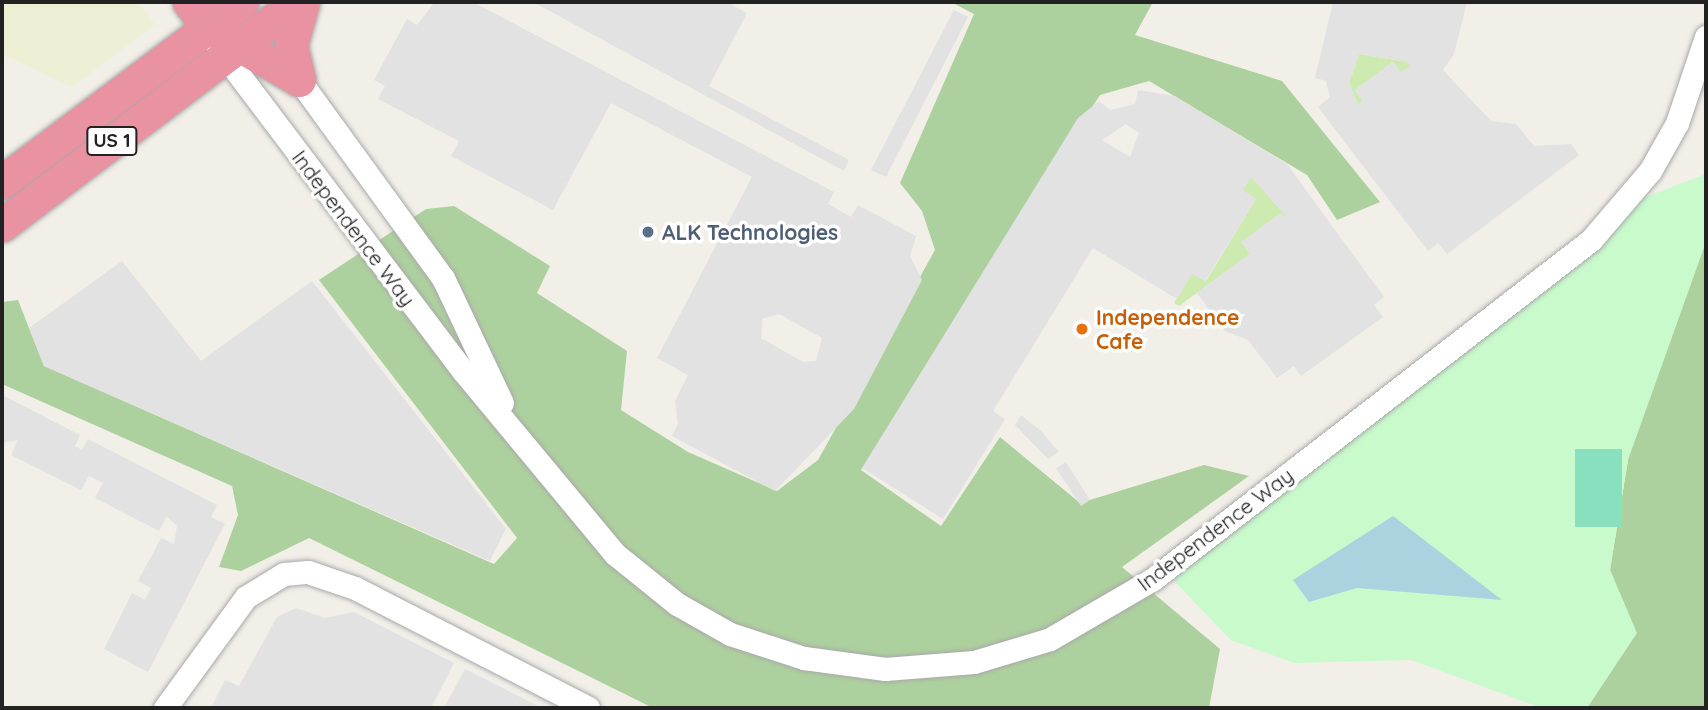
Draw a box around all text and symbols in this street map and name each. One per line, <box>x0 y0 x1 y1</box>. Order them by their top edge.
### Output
road number: US 1 <box>86 125 138 156</box>
street label: Independence Way <box>287 145 421 311</box>
place label: ALK Technologies <box>662 219 838 245</box>
marker: ALK Technologies <box>640 224 656 240</box>
place label: Independence Cafe <box>1096 304 1239 354</box>
marker: Independence Cafe <box>1074 321 1090 337</box>
street label: Independence Way <box>1132 462 1298 596</box>

